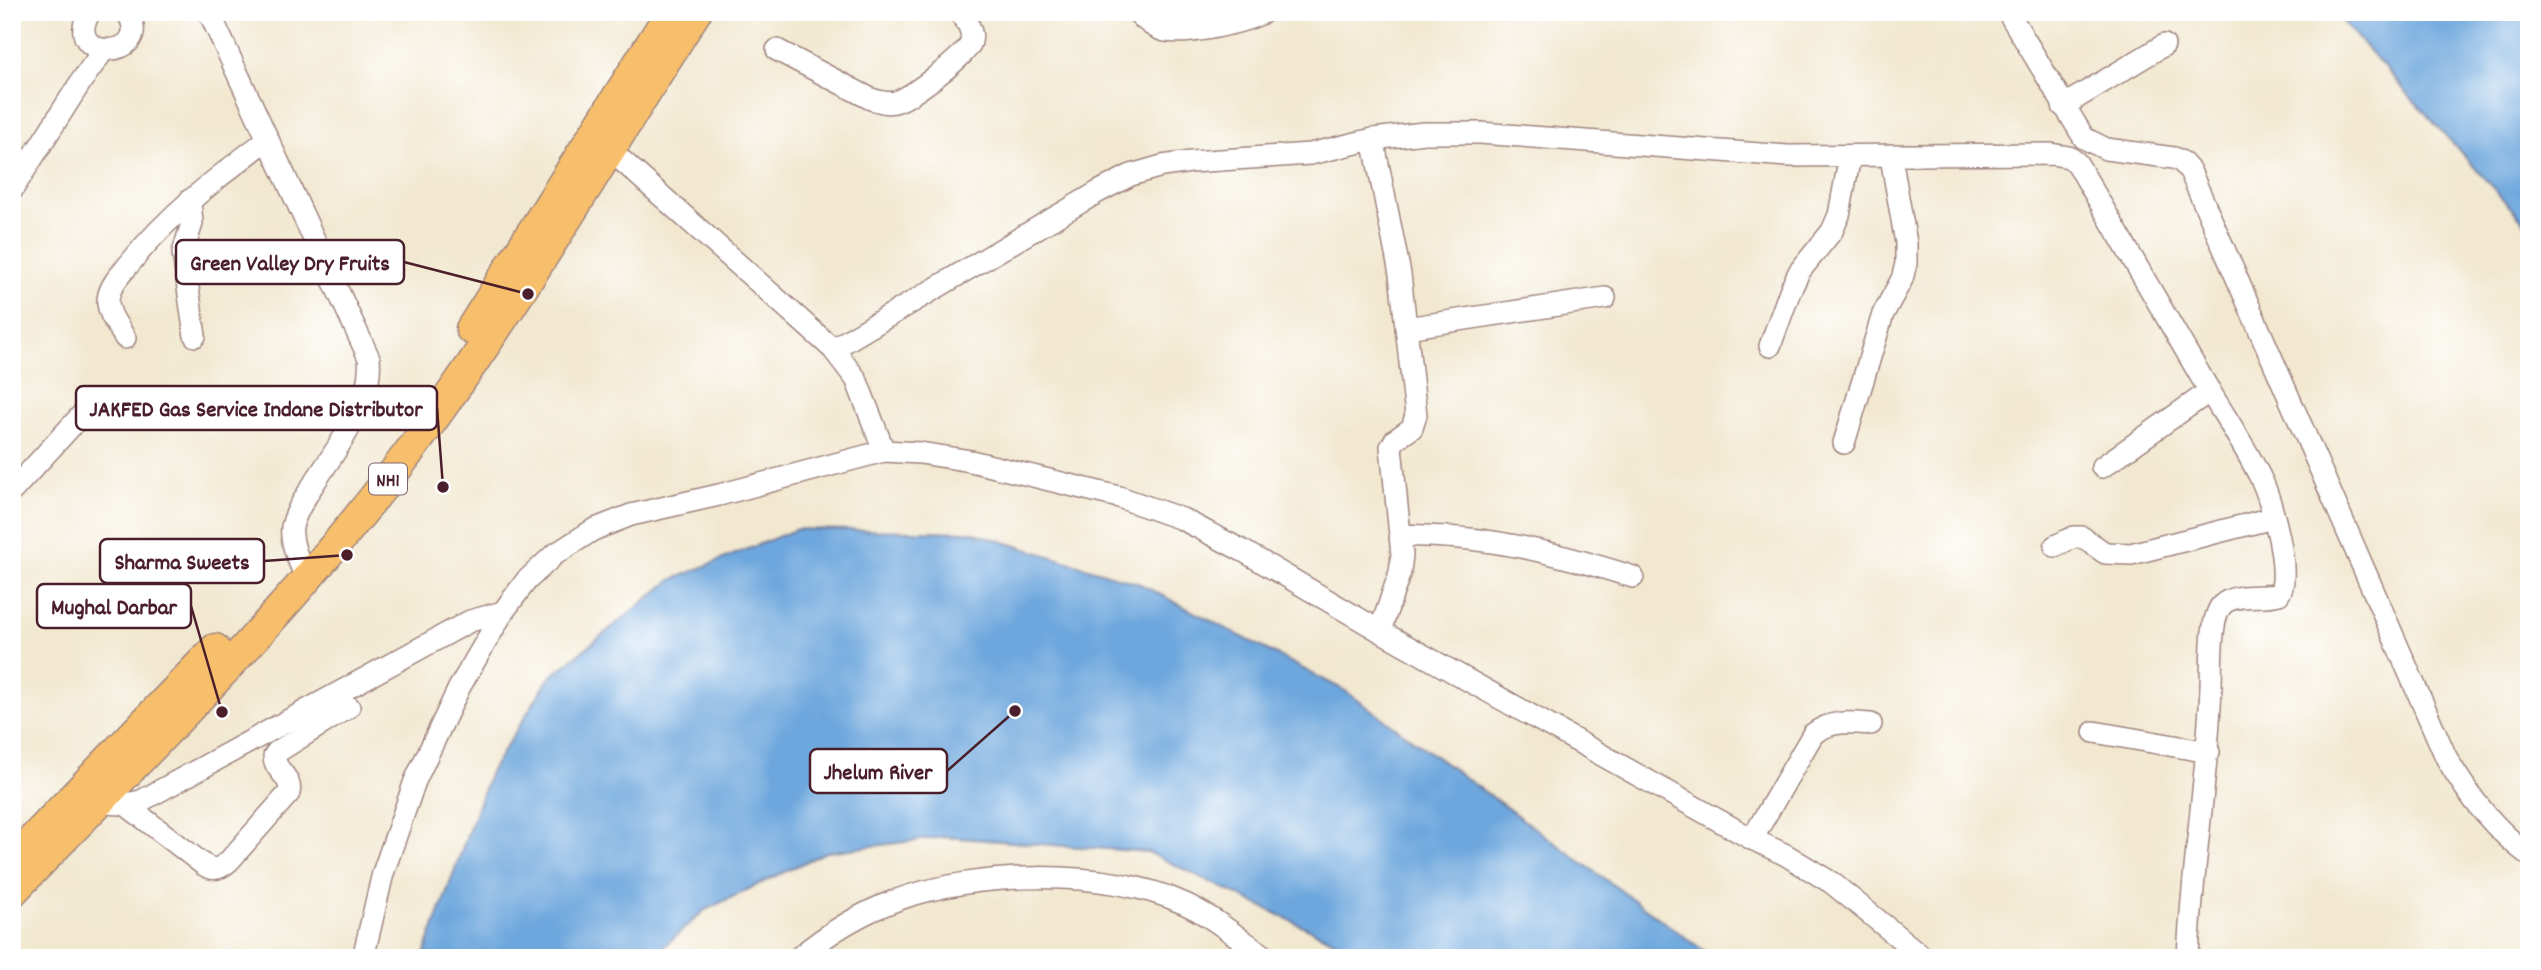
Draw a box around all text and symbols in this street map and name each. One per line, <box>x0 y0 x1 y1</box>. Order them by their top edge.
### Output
callout: Green Valley Dry Fruits <box>176 240 404 284</box>
text: Green Valley Dry Fruits <box>190 249 390 282</box>
callout: JAKFED Gas Service Indane Distributor <box>76 386 437 430</box>
text: JAKFED Gas Service Indane Distributor <box>89 395 423 428</box>
road number: NH1 <box>369 464 407 494</box>
callout: Sharma Sweets <box>100 539 264 583</box>
text: Sharma Sweets <box>114 548 250 581</box>
callout: Mughal Darbar <box>37 584 191 628</box>
text: Mughal Darbar <box>51 593 177 626</box>
callout: Jhelum River <box>810 749 947 793</box>
text: Jhelum River <box>823 758 933 791</box>

